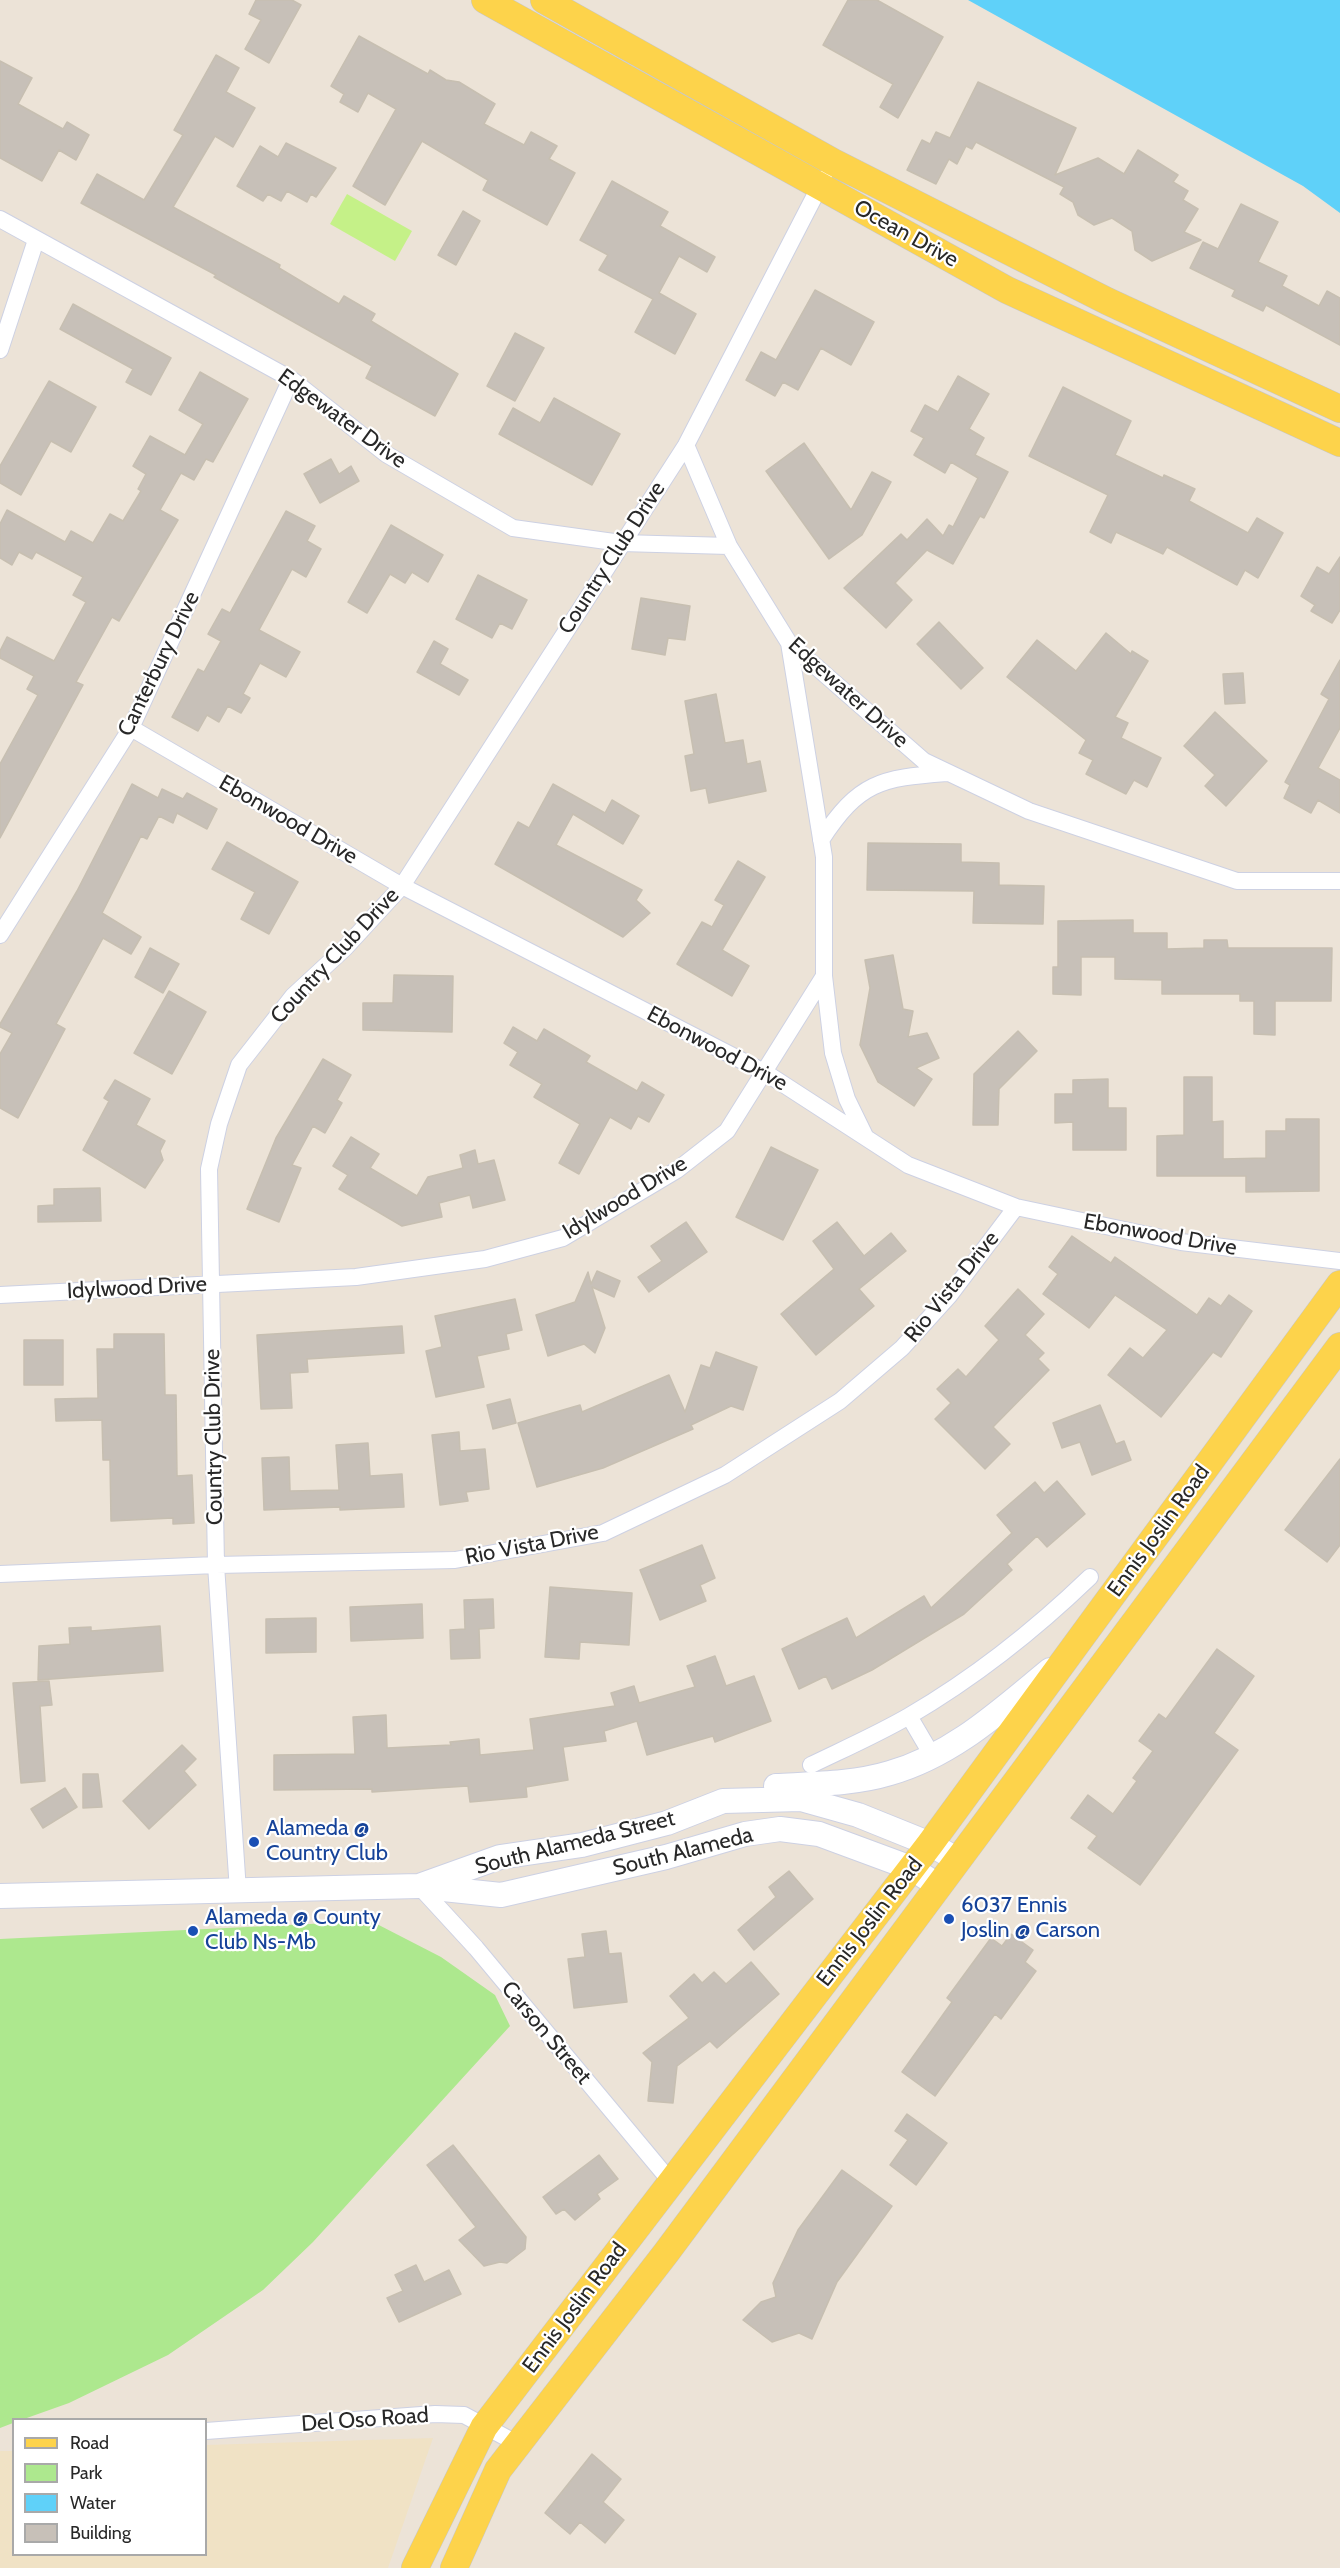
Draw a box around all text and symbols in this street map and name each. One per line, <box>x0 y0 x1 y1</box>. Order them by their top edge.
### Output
street label: Ocean Drive <box>849 195 963 273</box>
street label: Edgewater Drive <box>273 364 411 474</box>
street label: Country Club Drive <box>553 477 671 639</box>
street label: Canterbury Drive <box>113 587 205 741</box>
street label: Edgewater Drive <box>783 632 913 754</box>
street label: Ebonwood Drive <box>214 770 362 870</box>
street label: Country Club Drive <box>265 883 405 1029</box>
street label: Ebonwood Drive <box>642 1001 792 1097</box>
street label: Idylwood Drive <box>558 1151 692 1245</box>
street label: Ebonwood Drive <box>1081 1209 1239 1261</box>
street label: Rio Vista Drive <box>899 1226 1005 1348</box>
street label: Idylwood Drive <box>66 1271 208 1305</box>
street label: Country Club Drive <box>199 1349 229 1525</box>
street label: Ennis Joslin Road <box>1102 1460 1216 1602</box>
street label: Rio Vista Drive <box>463 1519 601 1571</box>
street label: South Alameda Street <box>472 1805 678 1881</box>
place label: Alameda @ Country Club <box>266 1816 388 1868</box>
street label: South Alameda <box>610 1822 756 1882</box>
marker: Alameda @ Country Club <box>247 1835 261 1849</box>
street label: Ennis Joslin Road <box>811 1852 929 1992</box>
place label: 6037 Ennis Joslin @ Carson <box>961 1893 1100 1945</box>
place label: Alameda @ County Club Ns-Mb <box>205 1905 381 1957</box>
marker: 6037 Ennis Joslin @ Carson <box>942 1912 956 1926</box>
marker: Alameda @ County Club Ns-Mb <box>186 1924 200 1938</box>
street label: Carson Street <box>495 1976 597 2090</box>
street label: Ennis Joslin Road <box>517 2238 633 2378</box>
street label: Del Oso Road <box>300 2402 430 2438</box>
legend <box>12 2418 207 2556</box>
text: Road <box>70 2432 109 2454</box>
text: Park <box>70 2462 102 2484</box>
text: Water <box>70 2492 116 2514</box>
text: Building <box>70 2522 131 2544</box>

